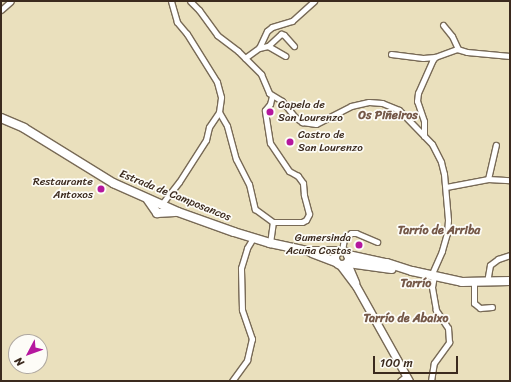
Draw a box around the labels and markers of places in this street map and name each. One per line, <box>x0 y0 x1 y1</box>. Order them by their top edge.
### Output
place label: Capela de San Lourenzo <box>278 99 342 125</box>
marker: Capela de San Lourenzo <box>265 107 275 117</box>
place label: Castro de San Lourenzo <box>298 129 362 155</box>
marker: Castro de San Lourenzo <box>285 137 295 147</box>
place label: Restaurante Antoxos <box>33 176 93 202</box>
marker: Restaurante Antoxos <box>96 184 106 194</box>
place label: Gumersinda Acuña Costas <box>286 232 351 258</box>
marker: Gumersinda Acuña Costas <box>354 240 364 250</box>

